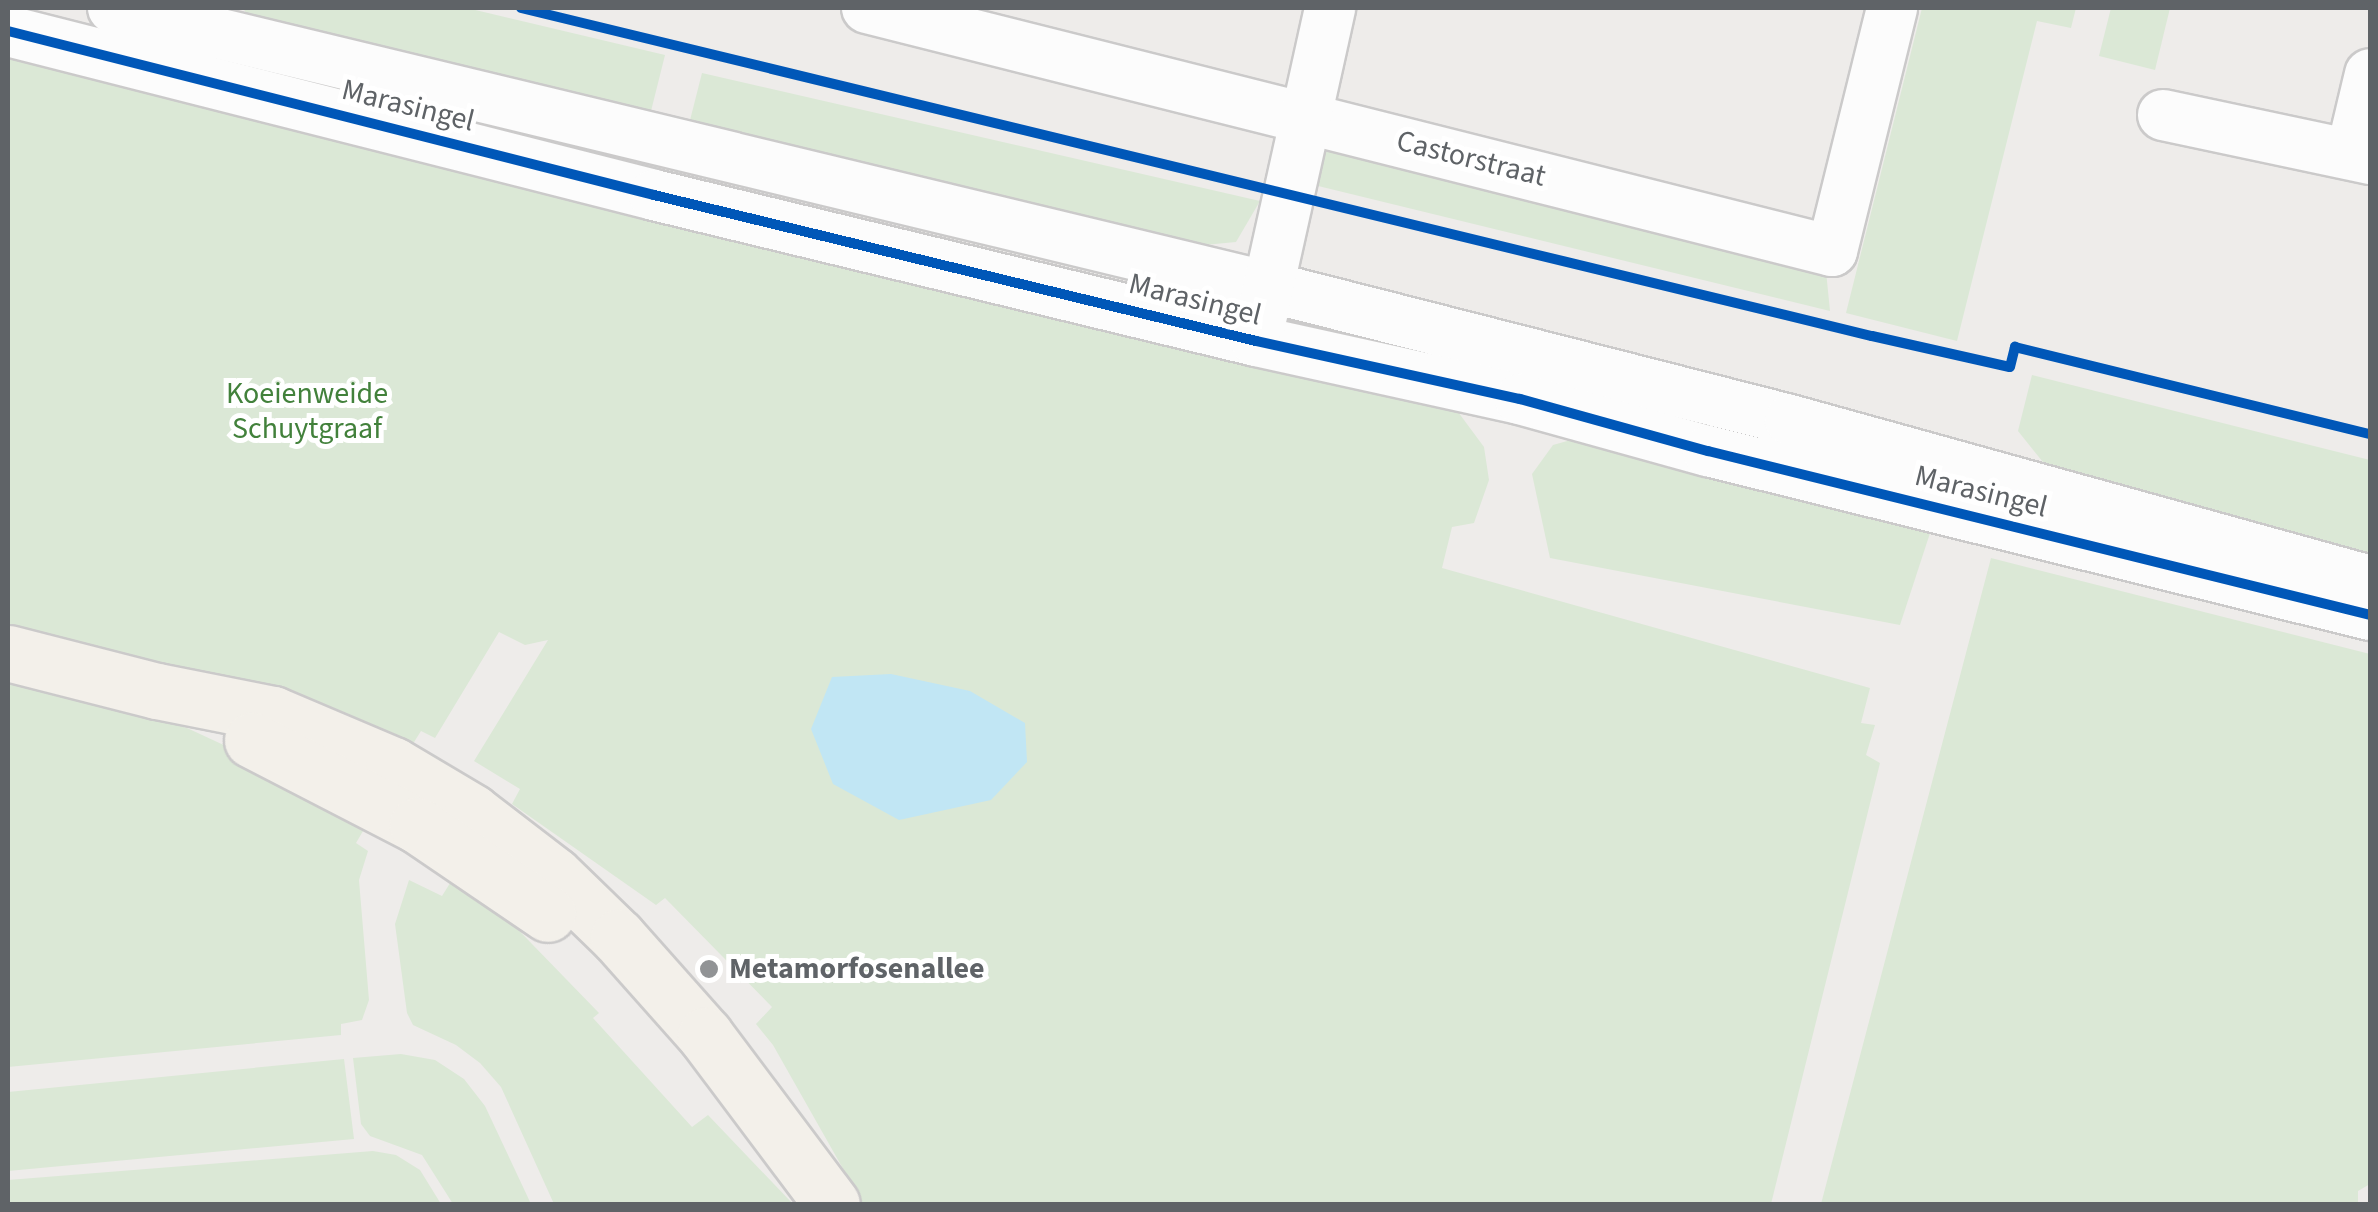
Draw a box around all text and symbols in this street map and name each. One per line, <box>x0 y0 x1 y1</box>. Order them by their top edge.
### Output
street label: Marasingel <box>338 72 478 140</box>
street label: Castorstraat <box>1393 123 1549 195</box>
street label: Marasingel <box>1125 266 1265 334</box>
park label: Koeienweide Schuytgraaf <box>226 376 388 446</box>
street label: Marasingel <box>1911 458 2051 526</box>
place label: Metamorfosenallee <box>729 951 985 987</box>
marker: Metamorfosenallee <box>698 958 720 980</box>

